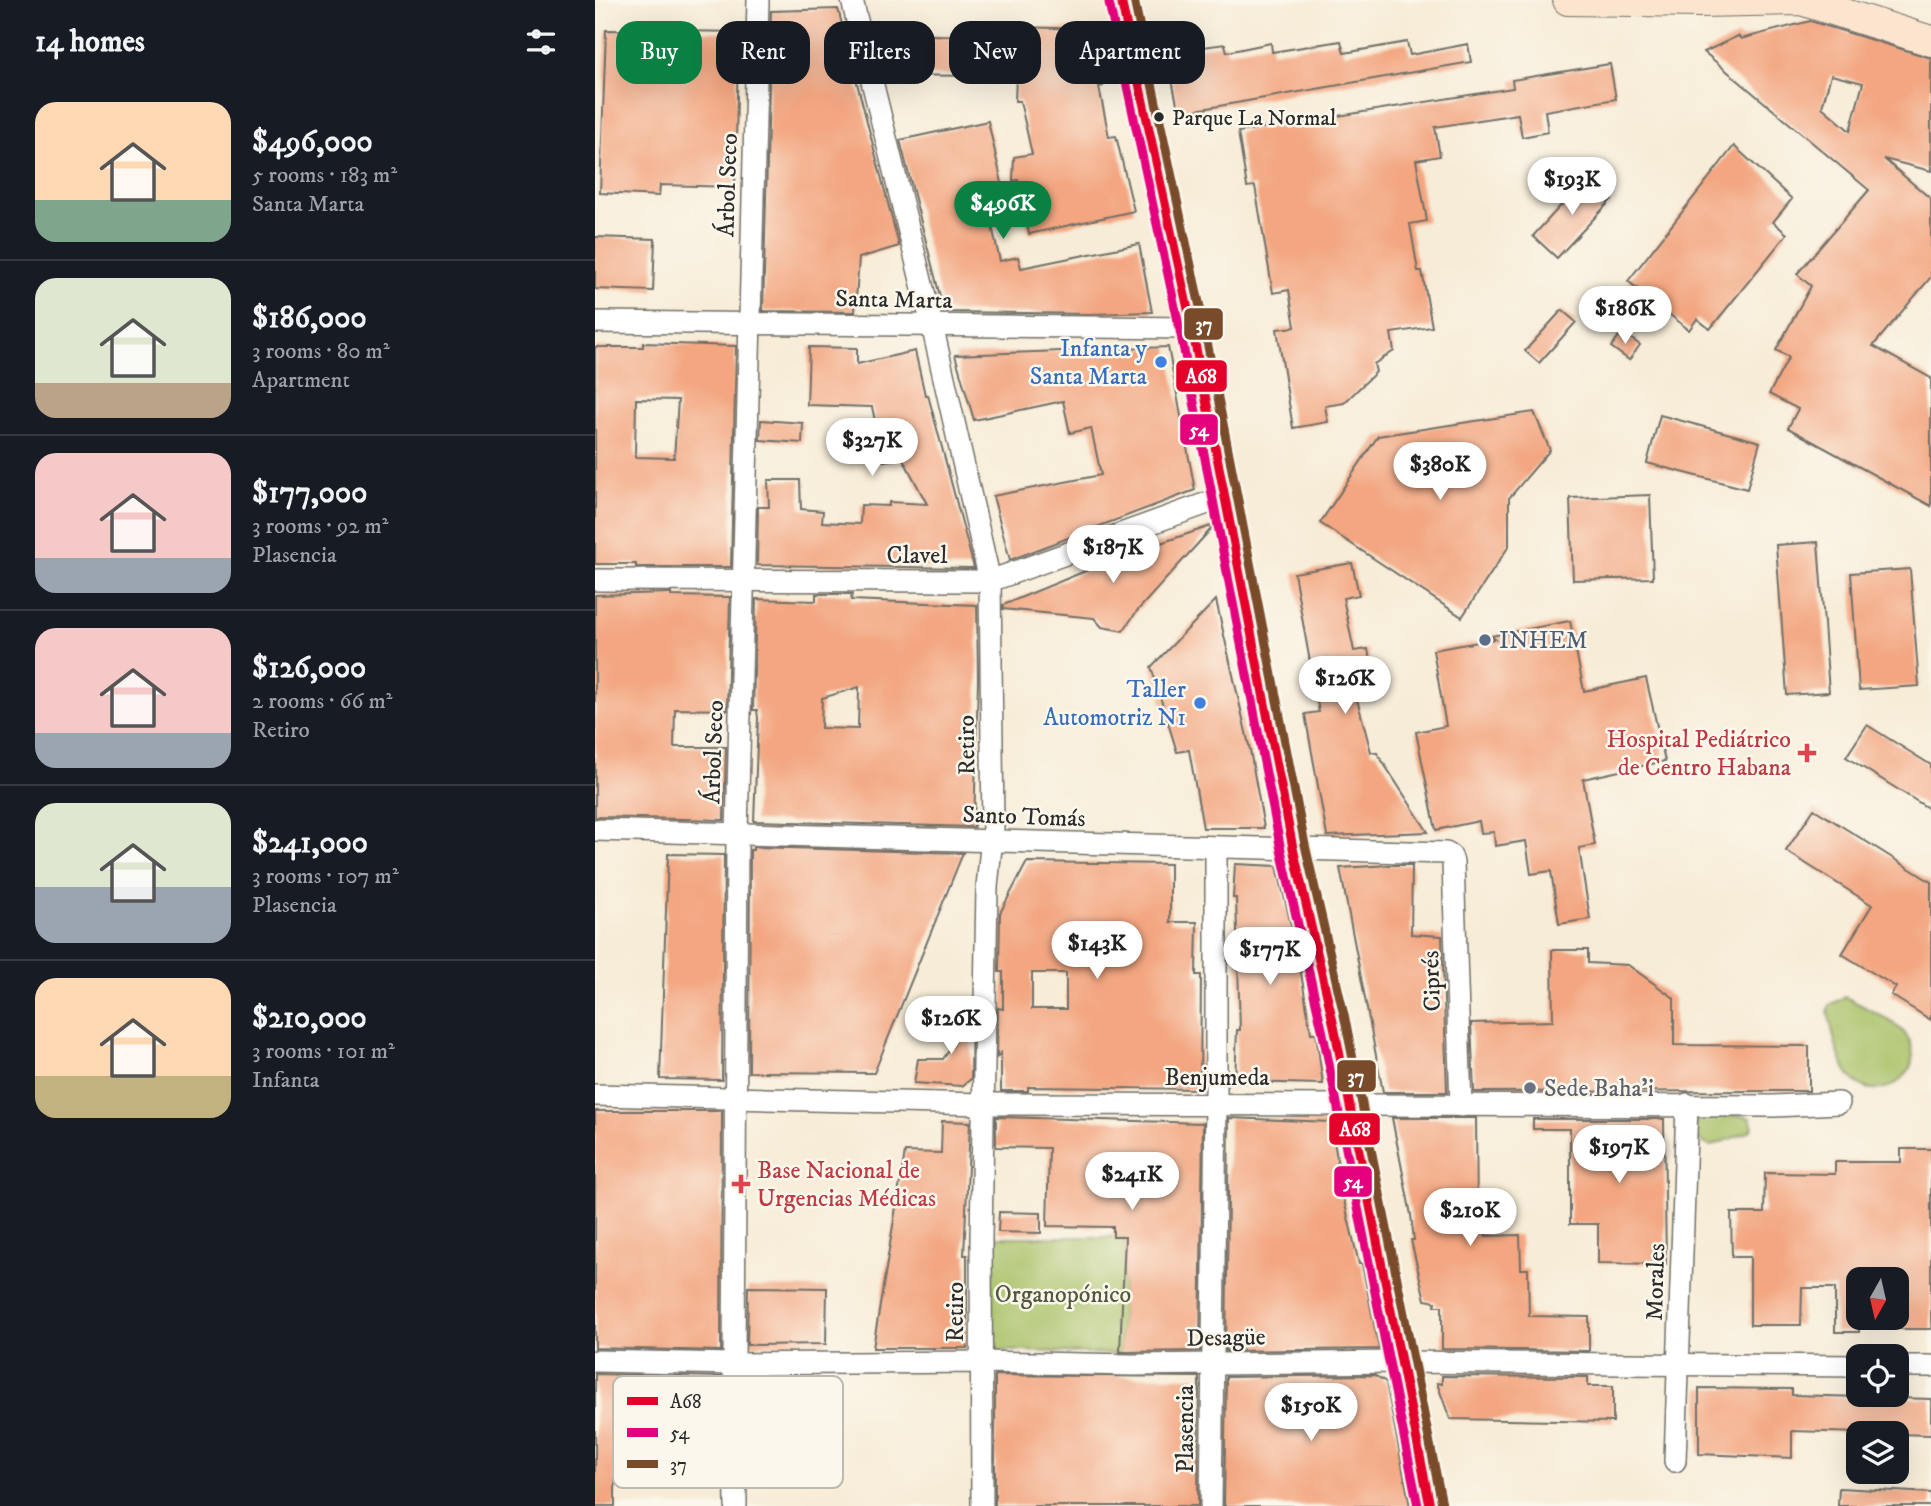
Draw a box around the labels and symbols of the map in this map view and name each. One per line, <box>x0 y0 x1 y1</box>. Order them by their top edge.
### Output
place label: Parque La Normal <box>1172 105 1337 132</box>
marker: Parque La Normal <box>1152 110 1166 124</box>
street label: Árbol Seco <box>710 133 745 237</box>
pin: $193K <box>1523 158 1621 217</box>
pin: $496K <box>954 182 1052 241</box>
street label: Santa Marta <box>835 284 954 316</box>
pin: $186K <box>1576 286 1674 346</box>
line badge: 37 <box>1183 307 1224 341</box>
text: 37 <box>1195 314 1213 337</box>
place label: Infanta y Santa Marta <box>1030 334 1148 392</box>
marker: Infanta y Santa Marta <box>1153 354 1169 370</box>
line badge: A68 <box>1175 359 1228 393</box>
text: A68 <box>1184 366 1217 389</box>
line badge: 54 <box>1179 413 1219 446</box>
pin: $327K <box>823 419 921 478</box>
text: 54 <box>1188 419 1210 442</box>
pin: $380K <box>1391 442 1489 502</box>
pin: $187K <box>1064 526 1162 585</box>
street label: Clavel <box>887 541 948 571</box>
place label: INHEM <box>1499 626 1588 656</box>
marker: INHEM <box>1477 632 1493 648</box>
pin: $126K <box>1296 656 1394 716</box>
place label: Taller Automotriz N1 <box>1043 675 1186 733</box>
marker: Taller Automotriz N1 <box>1192 695 1208 711</box>
street label: Árbol Seco <box>696 700 731 804</box>
street label: Retiro <box>951 715 983 775</box>
place label: Hospital Pediátrico de Centro Habana <box>1606 725 1792 783</box>
marker: Hospital Pediátrico de Centro Habana <box>1797 743 1817 763</box>
street label: Santo Tomás <box>962 800 1086 834</box>
pin: $143K <box>1048 922 1146 981</box>
pin: $177K <box>1221 928 1319 987</box>
street label: Ciprés <box>1416 950 1448 1012</box>
pin: $126K <box>902 996 1000 1056</box>
line badge: 37 <box>1336 1059 1377 1093</box>
street label: Benjumeda <box>1164 1063 1270 1093</box>
text: 37 <box>1347 1066 1365 1089</box>
place label: Sede Baha’i <box>1544 1074 1654 1104</box>
marker: Sede Baha’i <box>1522 1080 1538 1096</box>
line badge: A68 <box>1328 1112 1381 1146</box>
text: A68 <box>1338 1119 1371 1142</box>
pin: $197K <box>1570 1126 1668 1185</box>
pin: $241K <box>1083 1152 1181 1212</box>
place label: Base Nacional de Urgencias Médicas <box>757 1156 936 1214</box>
line badge: 54 <box>1333 1165 1373 1198</box>
text: 54 <box>1342 1171 1364 1194</box>
marker: Base Nacional de Urgencias Médicas <box>731 1174 751 1194</box>
pin: $210K <box>1421 1188 1519 1248</box>
street label: Morales <box>1640 1243 1672 1321</box>
north arrow <box>1846 1267 1909 1330</box>
park label: Organopónico <box>995 1280 1131 1310</box>
street label: Retiro <box>941 1282 971 1342</box>
street label: Desagüe <box>1186 1322 1266 1354</box>
legend <box>613 1376 843 1488</box>
street label: Plasencia <box>1171 1384 1201 1473</box>
pin: $150K <box>1262 1384 1360 1443</box>
text: A68 <box>670 1391 702 1414</box>
text: 54 <box>670 1422 690 1445</box>
text: 37 <box>670 1454 687 1477</box>

